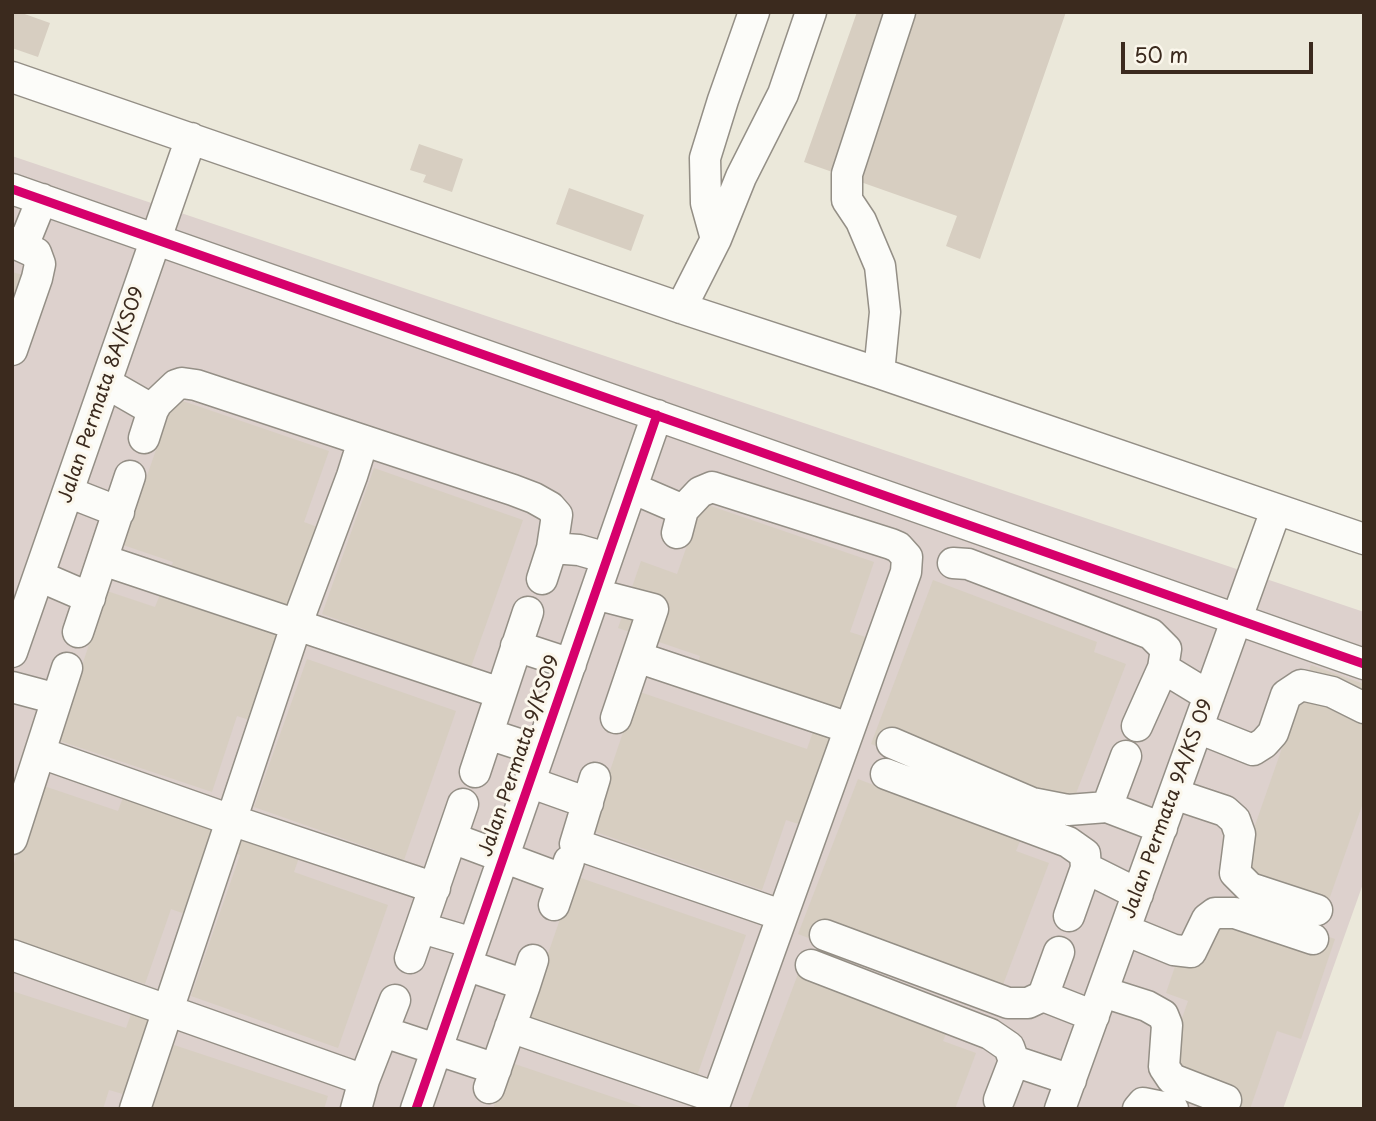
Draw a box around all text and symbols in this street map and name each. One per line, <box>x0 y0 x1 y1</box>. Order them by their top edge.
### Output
scale bar <box>1124 28 1316 72</box>
text: 50 m <box>1134 38 1188 70</box>
street label: Jalan Permata 8A/KS09 <box>54 284 150 506</box>
street label: Jalan Permata 9/KS09 <box>475 652 565 860</box>
street label: Jalan Permata 9A/KS 09 <box>1118 696 1218 922</box>

